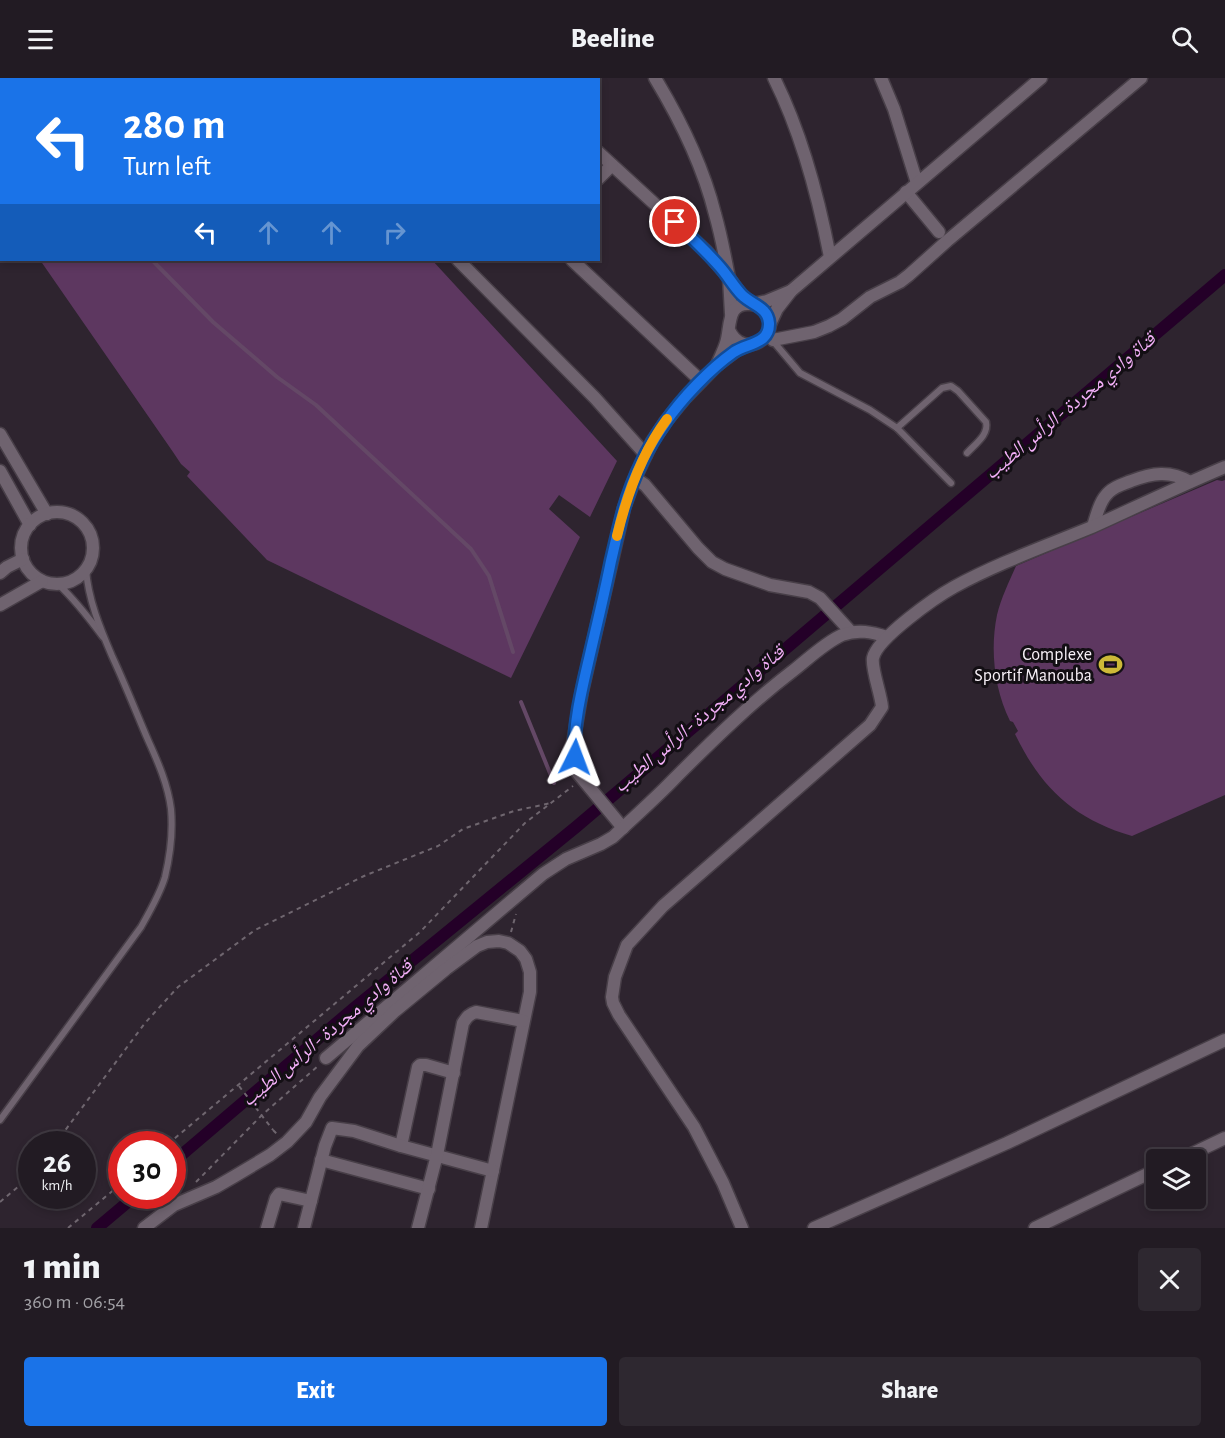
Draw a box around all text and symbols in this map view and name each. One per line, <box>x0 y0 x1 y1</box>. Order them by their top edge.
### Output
icon: menu <box>24 23 57 56</box>
icon: search <box>1168 23 1201 56</box>
text: Beeline <box>571 25 654 52</box>
icon: left <box>24 102 102 180</box>
text: 280 m <box>123 104 226 146</box>
text: Turn left <box>123 153 211 180</box>
pin <box>649 196 700 247</box>
icon: arrive <box>658 205 691 238</box>
icon: left <box>189 216 222 249</box>
icon: ahead <box>252 216 285 249</box>
icon: ahead <box>315 216 348 249</box>
icon: right <box>378 216 411 249</box>
water label: قناة وادي مجردة - الرأس الطيب <box>979 325 1165 487</box>
water label: قناة وادي مجردة - الرأس الطيب <box>608 638 794 800</box>
place label: Complexe Sportif Manouba <box>974 646 1092 685</box>
sports icon: Complexe Sportif Manouba <box>1097 652 1123 678</box>
position arrow <box>543 725 607 789</box>
water label: قناة وادي مجردة - الرأس الطيب <box>236 952 422 1114</box>
speed limit sign: 30 <box>108 1131 186 1209</box>
text: 26 <box>43 1148 71 1178</box>
map controls <box>1146 1149 1206 1209</box>
button: layers <box>1146 1149 1206 1209</box>
text: km/h <box>42 1178 72 1193</box>
button: close <box>1138 1248 1201 1311</box>
text: 1 min <box>24 1249 101 1285</box>
text: 360 m · 06:54 <box>24 1292 125 1312</box>
button: Exit <box>24 1357 607 1426</box>
button: Share <box>619 1357 1201 1426</box>

